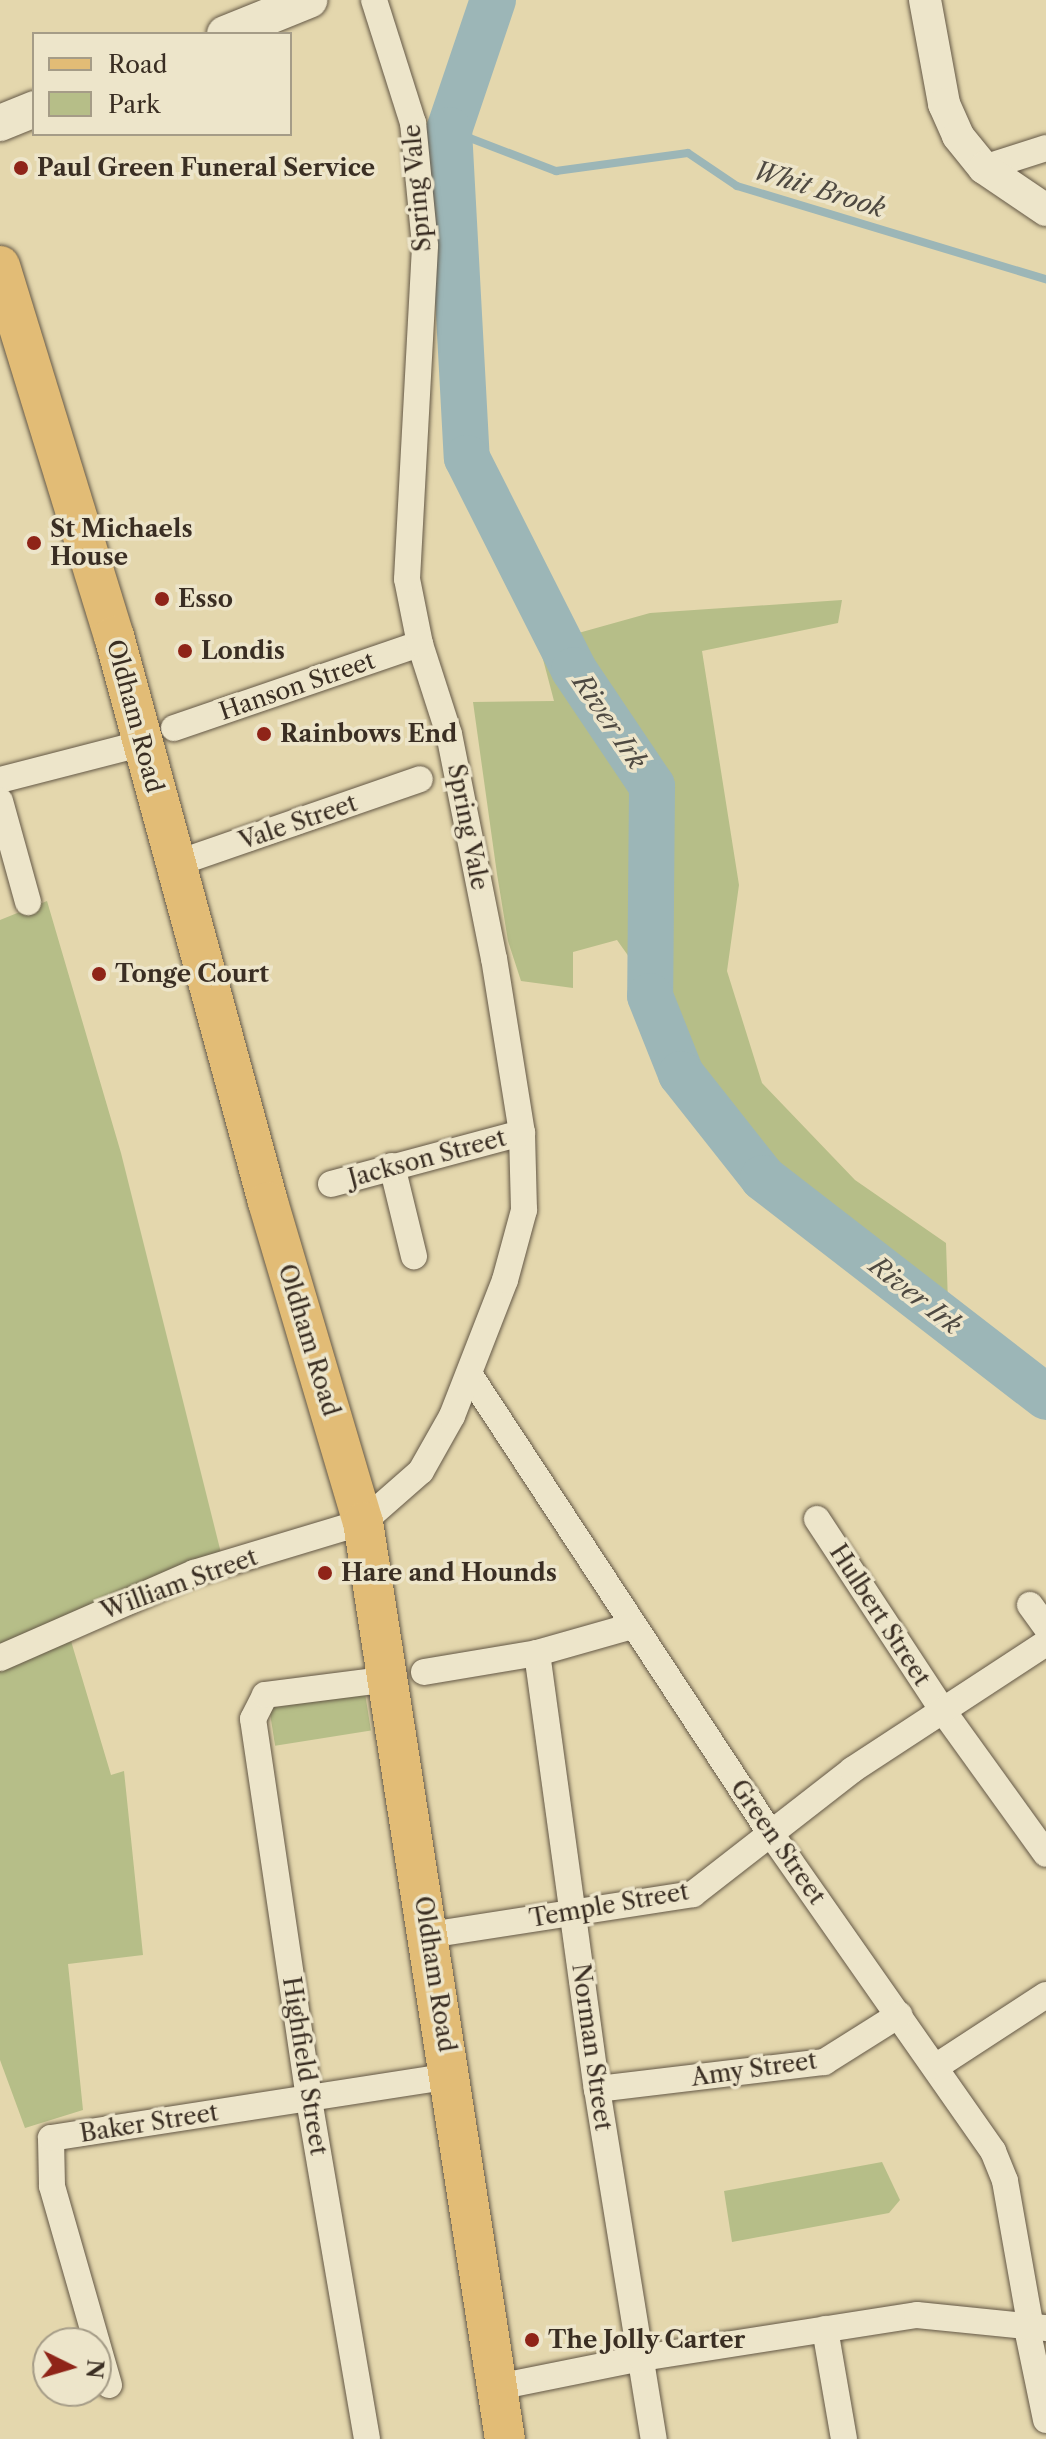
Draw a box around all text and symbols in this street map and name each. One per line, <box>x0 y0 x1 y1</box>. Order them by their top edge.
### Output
legend <box>32 32 292 136</box>
text: Road <box>108 50 167 79</box>
text: Park <box>108 90 160 119</box>
street label: Spring Vale <box>397 123 437 253</box>
place label: Paul Green Funeral Service <box>37 154 375 182</box>
water label: Whit Brook <box>749 155 889 225</box>
marker: Paul Green Funeral Service <box>12 159 30 177</box>
place label: St Michaels House <box>50 515 193 571</box>
marker: St Michaels House <box>25 534 43 552</box>
place label: Esso <box>178 585 233 613</box>
marker: Esso <box>153 590 171 608</box>
street label: Oldham Road <box>101 636 169 796</box>
place label: Londis <box>201 637 285 665</box>
marker: Londis <box>176 642 194 660</box>
street label: Hanson Street <box>215 646 379 726</box>
water label: River Irk <box>566 668 652 776</box>
place label: Rainbows End <box>280 720 457 748</box>
marker: Rainbows End <box>255 725 273 743</box>
street label: Spring Vale <box>442 761 494 893</box>
street label: Vale Street <box>235 788 361 856</box>
place label: Tonge Court <box>115 960 269 988</box>
marker: Tonge Court <box>90 965 108 983</box>
street label: Jackson Street <box>345 1123 509 1193</box>
water label: River Irk <box>863 1250 967 1342</box>
street label: Oldham Road <box>272 1261 346 1419</box>
street label: Hulbert Street <box>824 1539 936 1691</box>
street label: William Street <box>97 1542 261 1626</box>
place label: Hare and Hounds <box>341 1559 557 1587</box>
marker: Hare and Hounds <box>316 1564 334 1582</box>
street label: Green Street <box>724 1774 832 1910</box>
street label: Temple Street <box>527 1877 691 1933</box>
street label: Oldham Road <box>408 1894 462 2054</box>
street label: Norman Street <box>566 1962 618 2132</box>
street label: Highfield Street <box>277 1975 333 2157</box>
street label: Amy Street <box>689 2046 819 2092</box>
street label: Baker Street <box>77 2098 221 2148</box>
place label: The Jolly Carter <box>548 2326 746 2354</box>
north arrow <box>32 2327 112 2407</box>
marker: The Jolly Carter <box>523 2331 541 2349</box>
text: N <box>80 2358 109 2380</box>

